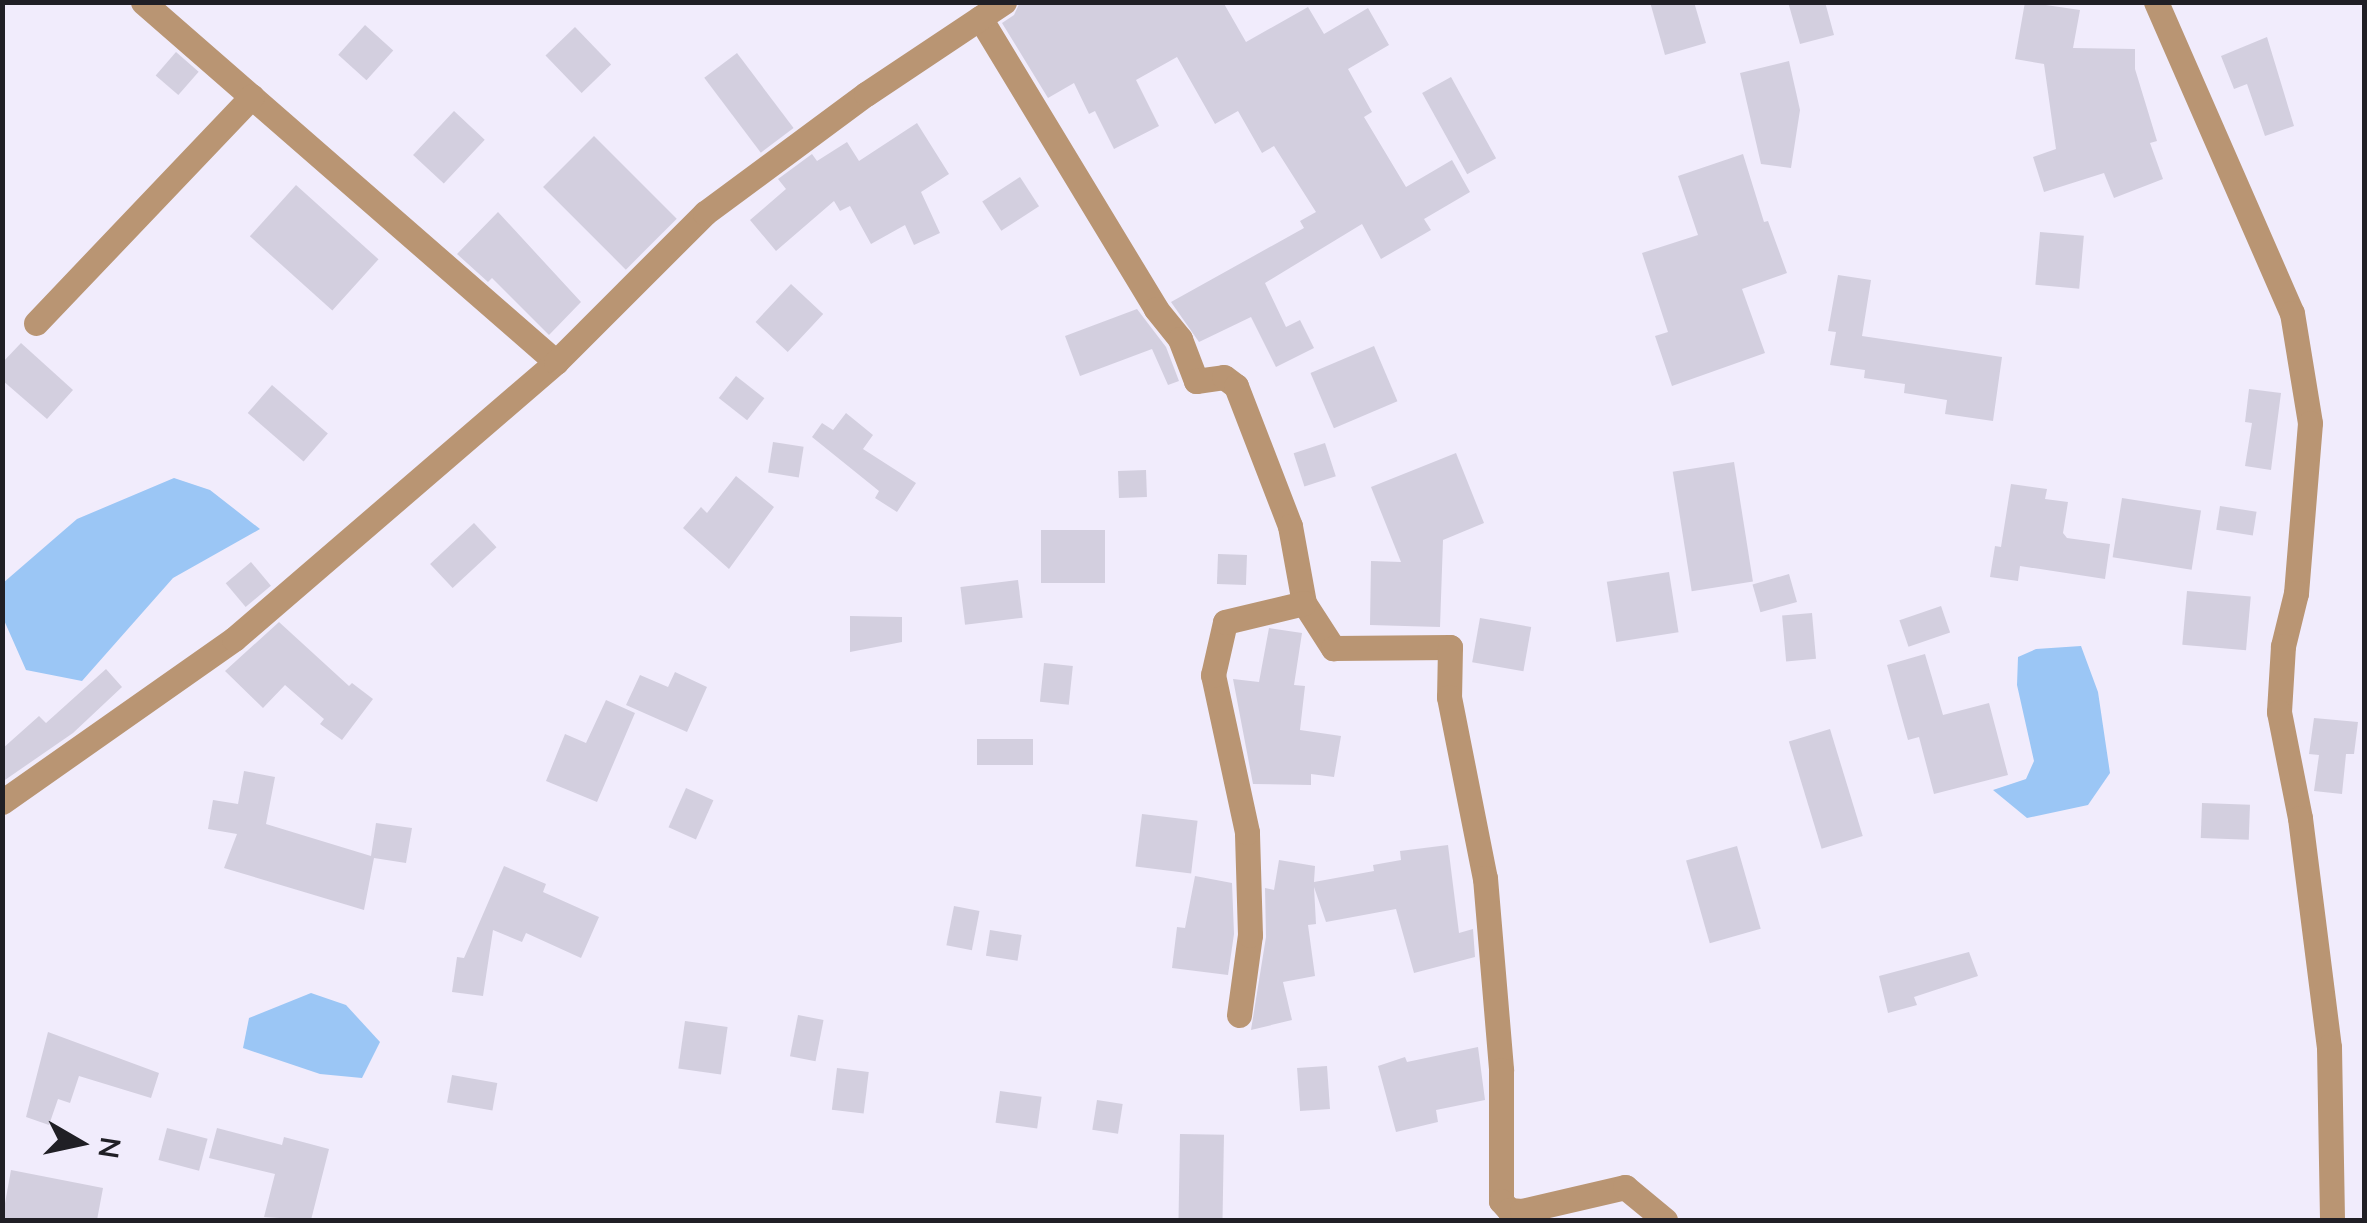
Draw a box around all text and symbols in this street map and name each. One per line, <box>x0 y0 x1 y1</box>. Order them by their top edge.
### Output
north arrow <box>30 1093 130 1193</box>
text: N <box>91 1135 129 1161</box>

